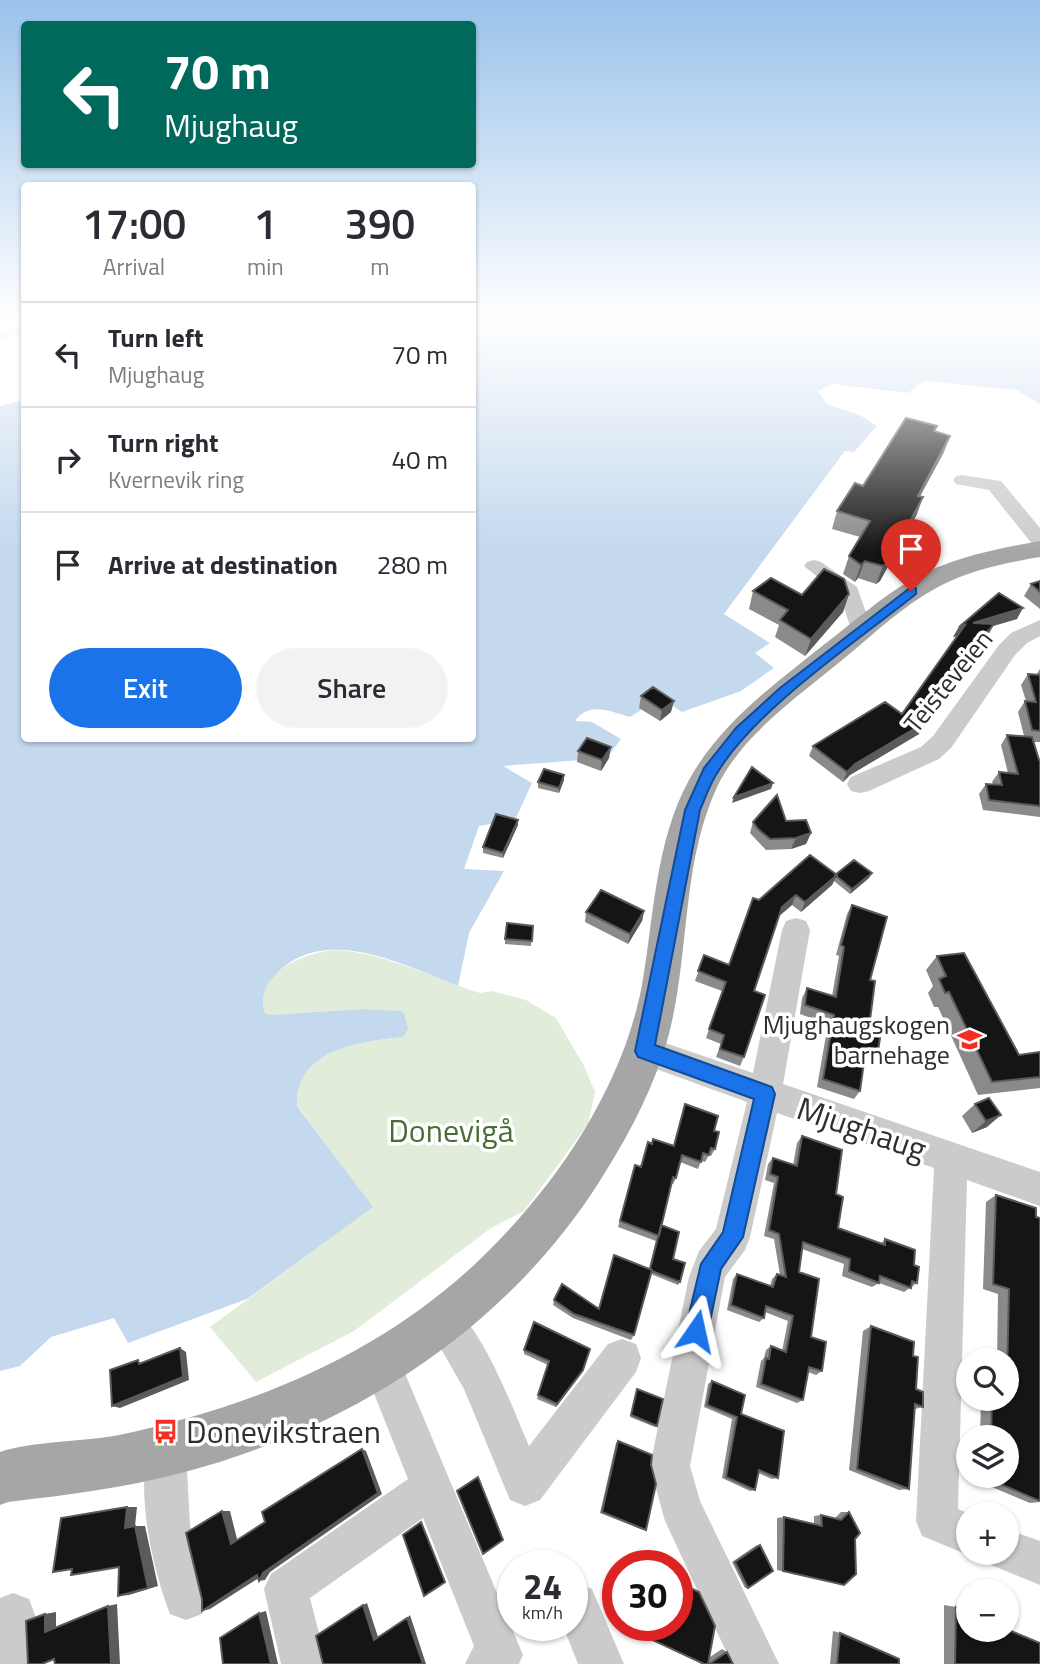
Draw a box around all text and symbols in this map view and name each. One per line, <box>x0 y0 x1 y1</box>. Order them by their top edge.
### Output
text: 70 m <box>164 33 271 108</box>
icon: left <box>49 49 140 140</box>
text: Mjughaug <box>164 101 298 149</box>
text: 17:00 <box>82 191 186 255</box>
text: 1 <box>254 191 277 255</box>
text: 390 <box>345 191 415 255</box>
text: Arrival <box>103 249 165 284</box>
text: min <box>247 249 284 284</box>
text: m <box>370 249 389 284</box>
text: Turn left <box>108 318 203 357</box>
text: 70 m <box>391 335 448 374</box>
icon: left <box>49 336 87 374</box>
text: Mjughaug <box>108 357 204 392</box>
text: Turn right <box>108 423 219 462</box>
text: 40 m <box>391 440 448 479</box>
icon: right <box>49 441 87 479</box>
text: Kvernevik ring <box>108 462 244 497</box>
pin <box>881 519 941 591</box>
icon: arrive <box>892 530 930 568</box>
text: Arrive at destination <box>108 545 338 584</box>
text: 280 m <box>377 545 448 584</box>
icon: arrive <box>49 546 87 584</box>
street label: Teisteveien <box>894 621 1002 741</box>
button: Exit <box>49 648 242 728</box>
button: Share <box>256 648 448 728</box>
place label: Mjughaugskogen barnehage <box>763 1005 950 1074</box>
school or university icon: Mjughaugskogen barnehage <box>956 1025 984 1053</box>
street label: Mjughaug <box>791 1083 933 1173</box>
park label: Donevigå <box>388 1106 514 1154</box>
position arrow <box>659 1294 733 1368</box>
map controls <box>956 1348 1019 1642</box>
button: search <box>956 1348 1019 1411</box>
place label: Donevikstraen <box>186 1407 381 1455</box>
bus stop icon: Donevikstraen <box>152 1417 180 1445</box>
button: layers <box>956 1425 1019 1488</box>
button: + <box>956 1502 1019 1565</box>
speed limit sign: 30 <box>602 1550 693 1641</box>
text: 24 <box>523 1559 562 1613</box>
button: − <box>956 1579 1019 1642</box>
text: km/h <box>522 1599 563 1626</box>

